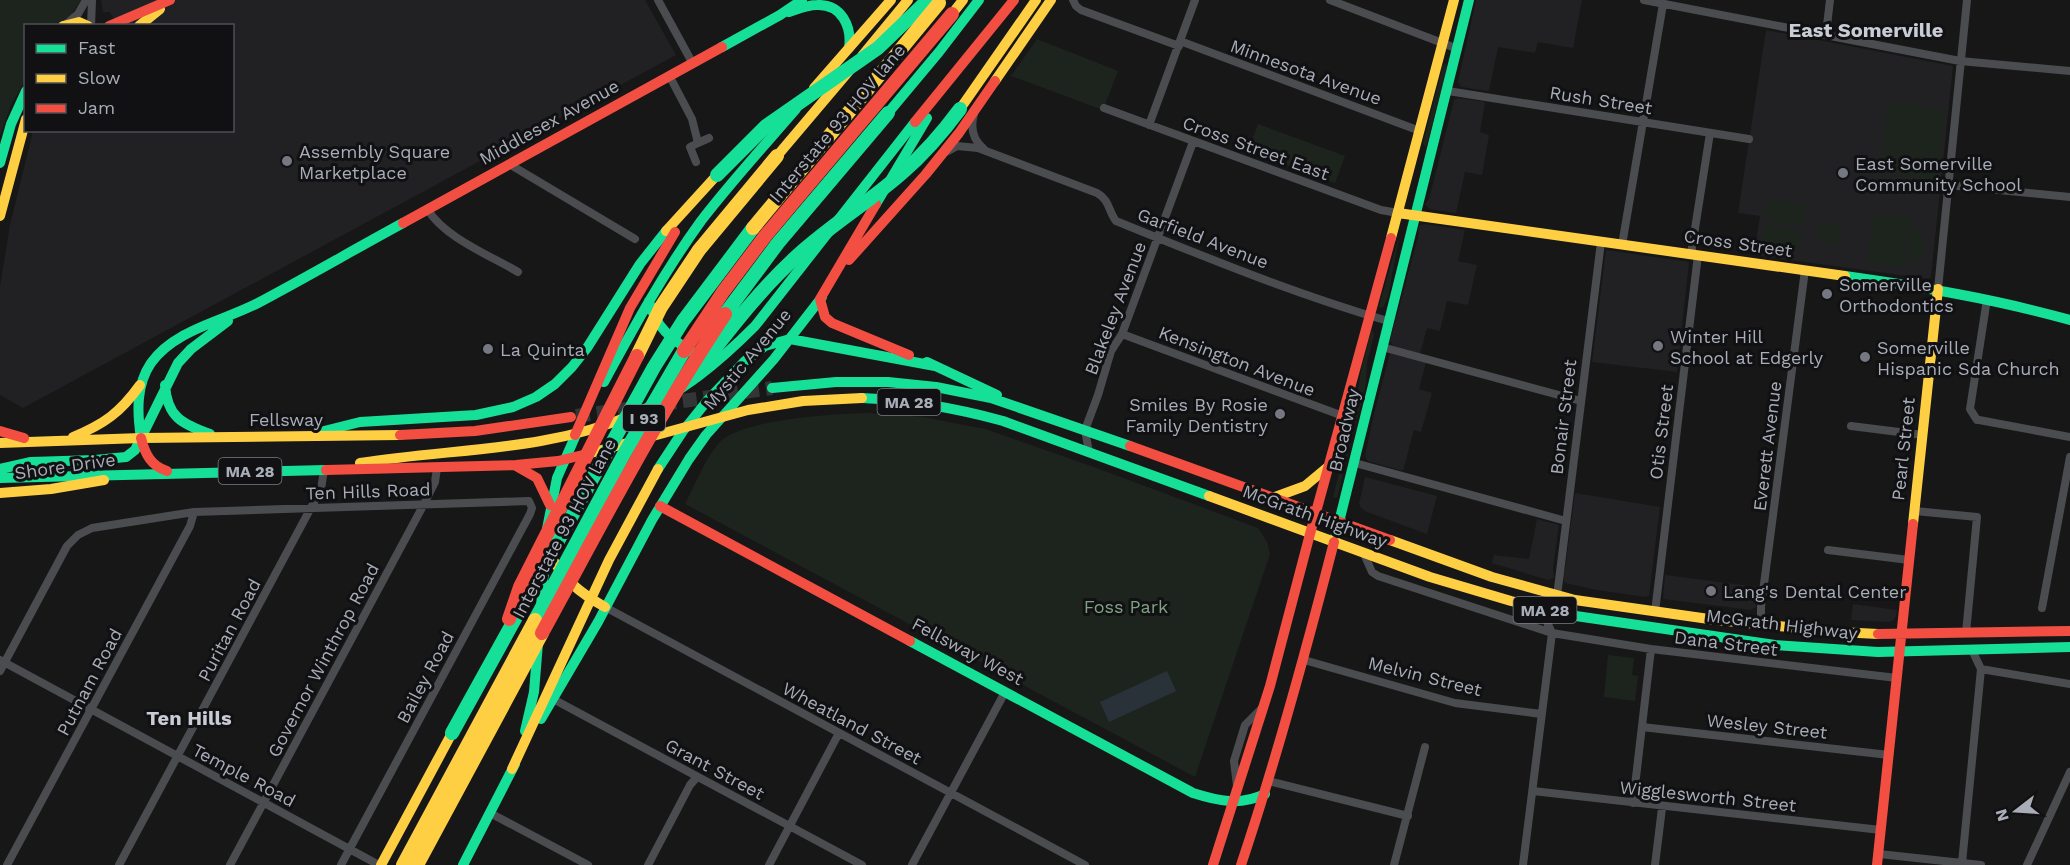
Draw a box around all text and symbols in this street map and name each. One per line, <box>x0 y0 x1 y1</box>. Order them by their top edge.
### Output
district label: East Somerville <box>1789 18 1943 42</box>
legend <box>24 24 234 132</box>
street label: Minnesota Avenue <box>1228 35 1384 109</box>
text: Fast <box>78 37 116 58</box>
street label: Interstate 93 HOV lane <box>765 40 909 206</box>
text: Slow <box>78 67 121 88</box>
street label: Middlesex Avenue <box>475 75 623 169</box>
street label: Rush Street <box>1548 82 1654 119</box>
text: Jam <box>78 97 115 118</box>
street label: Cross Street East <box>1180 112 1333 184</box>
place label: Assembly Square Marketplace <box>299 141 450 183</box>
place label: East Somerville Community School <box>1855 153 2022 195</box>
marker: Assembly Square Marketplace <box>280 154 294 168</box>
marker: East Somerville Community School <box>1836 166 1850 180</box>
street label: Garfield Avenue <box>1134 203 1272 273</box>
street label: Cross Street <box>1682 225 1794 261</box>
street label: Blakeley Avenue <box>1080 238 1150 378</box>
place label: Somerville Orthodontics <box>1839 274 1954 316</box>
marker: Somerville Orthodontics <box>1820 287 1834 301</box>
street label: Mystic Avenue <box>699 304 795 414</box>
street label: Kensington Avenue <box>1156 321 1318 401</box>
place label: Winter Hill School at Edgerly <box>1670 326 1824 368</box>
place label: Somerville Hispanic Sda Church <box>1877 337 2060 379</box>
place label: La Quinta <box>500 339 585 360</box>
marker: Winter Hill School at Edgerly <box>1651 339 1665 353</box>
marker: La Quinta <box>481 342 495 356</box>
marker: Somerville Hispanic Sda Church <box>1858 350 1872 364</box>
street label: Bonair Street <box>1546 358 1581 476</box>
street label: Everett Avenue <box>1749 380 1785 512</box>
street label: Otis Street <box>1645 383 1677 481</box>
street label: Broadway <box>1324 386 1364 474</box>
road number: MA 28 <box>878 389 940 415</box>
place label: Smiles By Rosie Family Dentistry <box>1125 394 1269 436</box>
street label: Pearl Street <box>1887 396 1919 502</box>
road number: I 93 <box>623 405 665 431</box>
marker: Smiles By Rosie Family Dentistry <box>1273 407 1287 421</box>
street label: Fellsway <box>249 409 324 430</box>
street label: Interstate 93 HOV lane <box>508 435 620 621</box>
street label: Shore Drive <box>13 449 117 483</box>
road number: MA 28 <box>218 458 282 484</box>
street label: Ten Hills Road <box>305 478 431 504</box>
street label: McGrath Highway <box>1240 480 1391 552</box>
street label: Governor Winthrop Road <box>263 559 383 761</box>
street label: Puritan Road <box>193 575 265 685</box>
place label: Lang's Dental Center <box>1723 581 1907 602</box>
marker: Lang's Dental Center <box>1704 584 1718 598</box>
park label: Foss Park <box>1084 596 1168 617</box>
road number: MA 28 <box>1514 597 1576 623</box>
street label: McGrath Highway <box>1705 604 1860 644</box>
street label: Fellsway West <box>909 613 1028 689</box>
street label: Putnam Road <box>52 625 126 739</box>
street label: Dana Street <box>1673 626 1780 660</box>
street label: Bailey Road <box>392 627 458 727</box>
street label: Melvin Street <box>1366 652 1484 700</box>
street label: Wheatland Street <box>779 677 926 769</box>
district label: Ten Hills <box>146 706 232 730</box>
street label: Wesley Street <box>1706 709 1829 743</box>
street label: Grant Street <box>662 734 769 804</box>
street label: Temple Road <box>189 739 299 811</box>
street label: Wigglesworth Street <box>1619 776 1798 816</box>
north arrow <box>1986 781 2046 841</box>
text: N <box>1991 807 2013 824</box>

